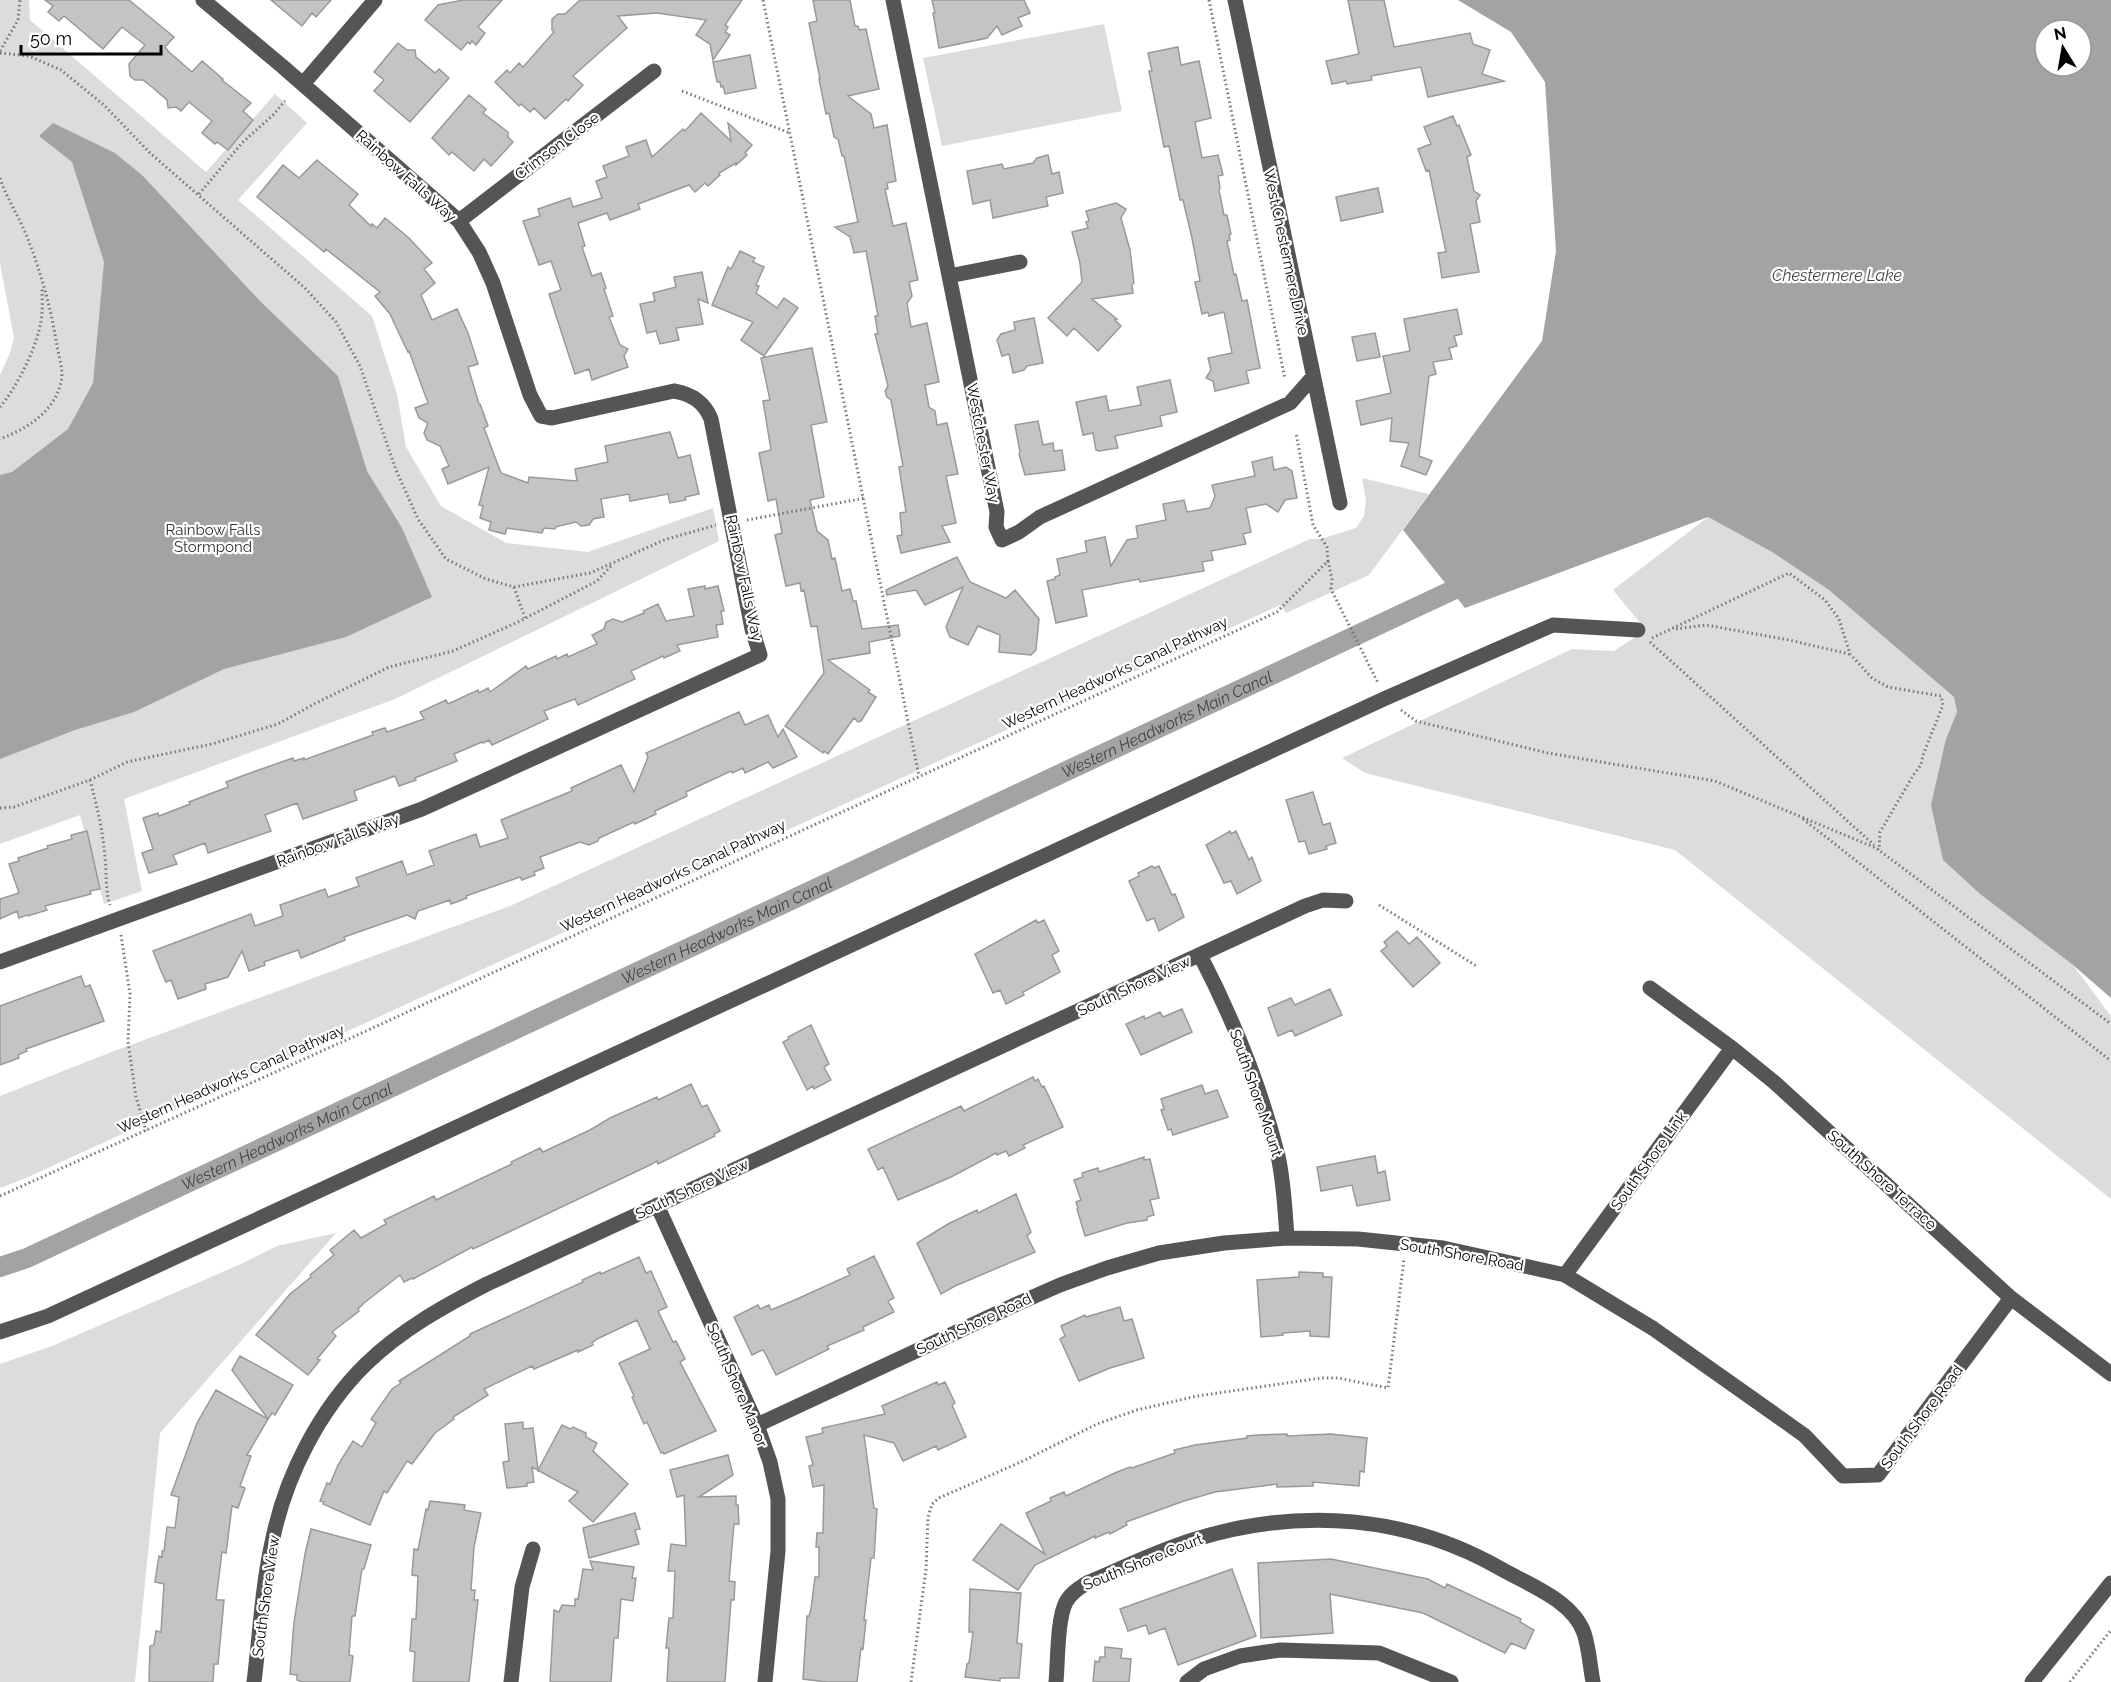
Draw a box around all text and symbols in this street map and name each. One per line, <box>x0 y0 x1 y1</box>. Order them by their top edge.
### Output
scale bar <box>21 18 160 56</box>
north arrow <box>2033 18 2093 78</box>
text: N <box>2052 23 2068 44</box>
text: 50 m <box>30 28 72 49</box>
street label: Crimson Close <box>511 108 603 183</box>
street label: Rainbow Falls Way <box>352 126 460 226</box>
street label: West Chestermere Drive <box>1260 167 1312 337</box>
water label: Chestermere Lake <box>1772 266 1902 285</box>
street label: Westchester Way <box>963 382 1003 504</box>
street label: Rainbow Falls Way <box>722 513 766 643</box>
park label: Rainbow Falls Stormpond <box>166 521 260 556</box>
street label: Western Headworks Canal Pathway <box>999 613 1231 733</box>
water label: Western Headworks Main Canal <box>1058 667 1275 782</box>
street label: Rainbow Falls Way <box>274 809 402 871</box>
street label: Western Headworks Canal Pathway <box>557 816 789 936</box>
water label: Western Headworks Main Canal <box>618 873 835 988</box>
street label: South Shore View <box>1075 952 1193 1020</box>
street label: Western Headworks Canal Pathway <box>115 1021 347 1137</box>
street label: South Shore Mount <box>1226 1027 1286 1159</box>
water label: Western Headworks Main Canal <box>178 1079 395 1194</box>
street label: South Shore Link <box>1607 1108 1691 1214</box>
street label: South Shore Terrace <box>1824 1126 1940 1234</box>
street label: South Shore View <box>633 1155 751 1223</box>
street label: South Shore Road <box>1399 1235 1525 1275</box>
street label: South Shore Road <box>914 1289 1034 1359</box>
street label: South Shore Manor <box>703 1320 772 1450</box>
street label: South Shore Road <box>1877 1362 1967 1472</box>
street label: South Shore Court <box>1081 1530 1205 1594</box>
street label: South Shore View <box>249 1534 283 1658</box>

